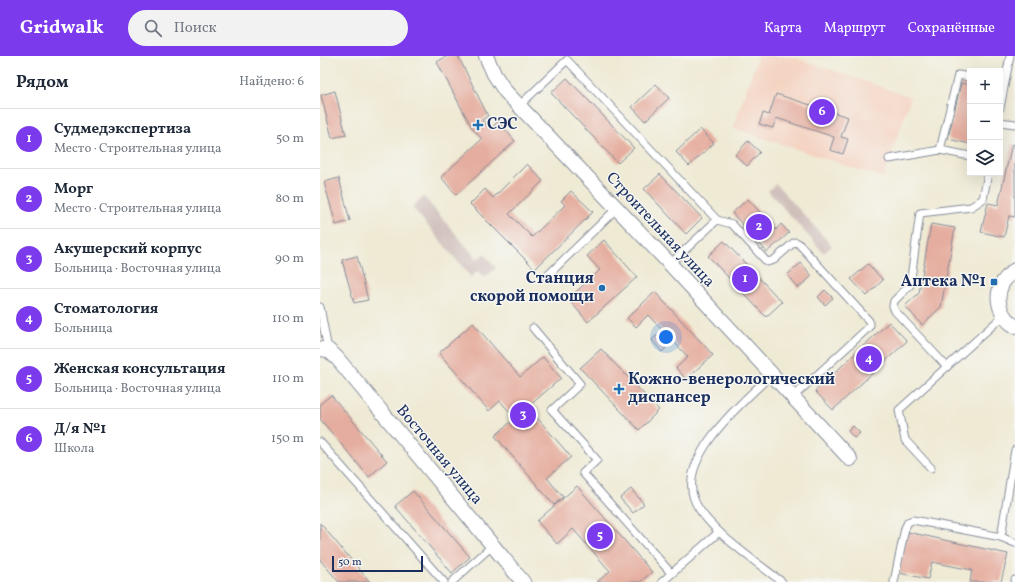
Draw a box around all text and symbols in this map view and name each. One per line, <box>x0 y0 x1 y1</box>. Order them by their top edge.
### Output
search box <box>128 10 408 46</box>
text: Gridwalk <box>20 15 104 41</box>
icon: search <box>142 17 164 39</box>
text: Поиск <box>174 18 217 39</box>
text: Карта <box>764 19 802 38</box>
text: Маршрут <box>824 19 886 38</box>
text: Сохранённые <box>908 19 995 38</box>
map controls <box>967 68 1003 176</box>
button: + <box>967 68 1003 104</box>
text: Рядом <box>16 71 69 94</box>
text: Найдено: 6 <box>239 73 304 91</box>
pin: 6 <box>809 97 835 127</box>
button: − <box>967 104 1003 140</box>
place label: СЭС <box>487 114 518 136</box>
text: Судмедэкспертиза <box>54 119 191 140</box>
marker: СЭС <box>472 119 484 131</box>
text: 1 <box>26 130 32 148</box>
text: 50 m <box>276 130 304 148</box>
text: Место · Строительная улица <box>54 140 221 158</box>
button: layers <box>967 140 1003 176</box>
street label: Строительная улица <box>601 167 719 293</box>
text: Морг <box>54 179 93 200</box>
text: 2 <box>26 190 32 208</box>
text: 80 m <box>275 190 304 208</box>
text: Место · Строительная улица <box>54 200 221 218</box>
pin: 2 <box>746 212 772 242</box>
text: Акушерский корпус <box>54 239 202 260</box>
text: 3 <box>26 250 32 268</box>
text: 90 m <box>275 250 304 268</box>
text: Больница · Восточная улица <box>54 260 221 278</box>
pin: 1 <box>732 264 758 294</box>
place label: Станция скорой помощи <box>470 268 594 308</box>
place label: Аптека №1 <box>901 271 986 293</box>
marker: Аптека №1 <box>989 277 999 287</box>
marker: Станция скорой помощи <box>597 283 607 293</box>
text: Стоматология <box>54 299 158 320</box>
text: 4 <box>25 310 33 328</box>
text: 110 m <box>272 310 304 328</box>
text: Больница <box>54 320 113 338</box>
your location <box>656 327 676 347</box>
pin: 4 <box>856 344 882 374</box>
text: Женская консультация <box>54 359 226 380</box>
place label: Кожно-венерологический диспансер <box>628 369 835 409</box>
text: 5 <box>26 370 32 388</box>
text: 110 m <box>272 370 304 388</box>
text: Больница · Восточная улица <box>54 380 221 398</box>
marker: Кожно-венерологический диспансер <box>613 383 625 395</box>
street label: Восточная улица <box>391 400 487 510</box>
pin: 3 <box>510 400 536 430</box>
text: Д/я №1 <box>54 419 106 440</box>
text: 6 <box>25 430 33 448</box>
text: 150 m <box>271 430 304 448</box>
text: Школа <box>54 440 94 458</box>
pin: 5 <box>587 521 613 551</box>
scale bar <box>332 554 423 573</box>
text: 50 m <box>338 555 362 570</box>

